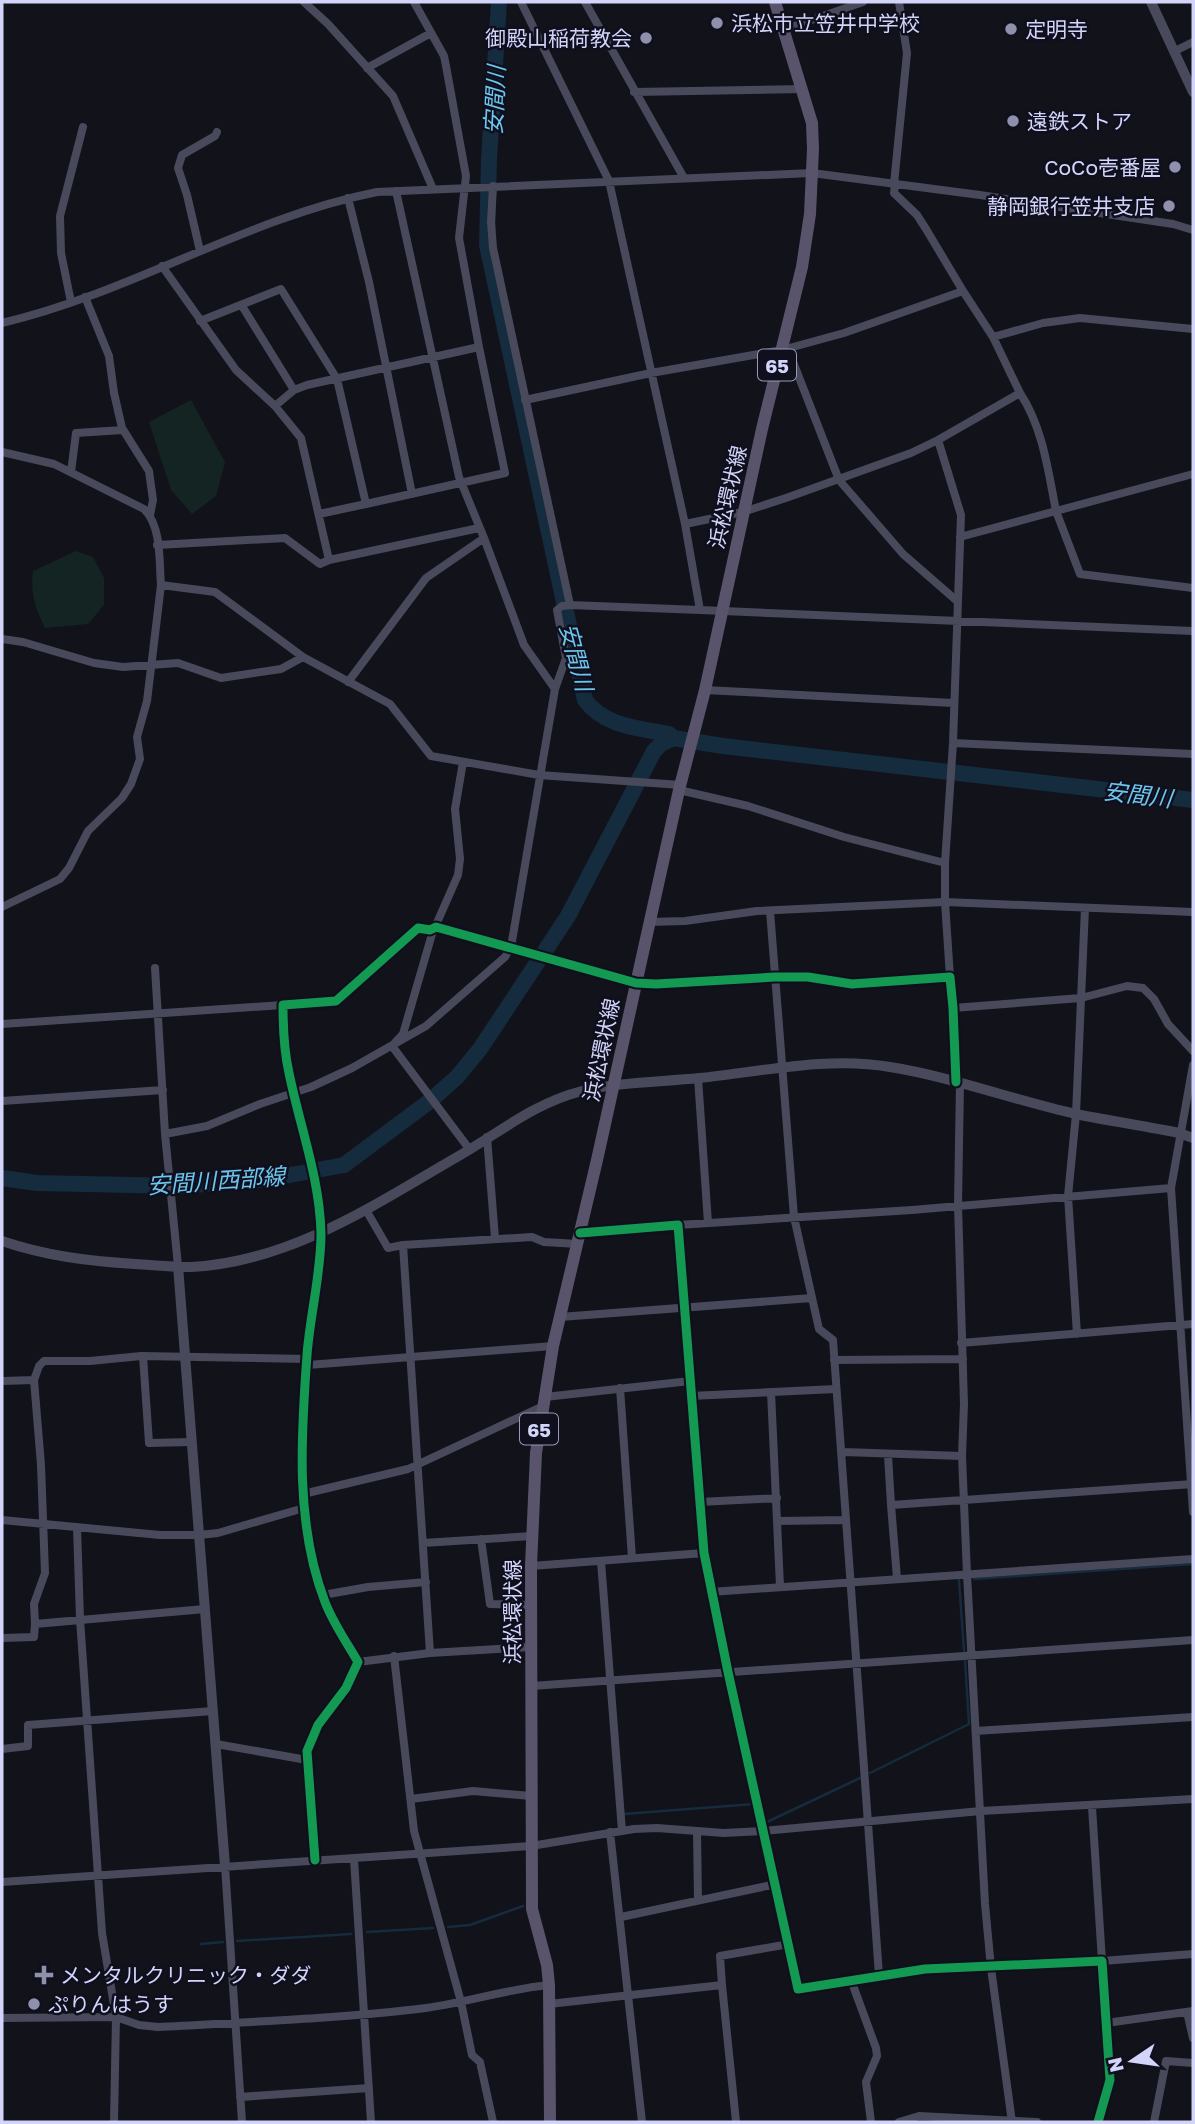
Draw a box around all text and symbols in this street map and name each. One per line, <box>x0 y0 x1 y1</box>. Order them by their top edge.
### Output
place label: 浜松市立笠井中学校 <box>731 10 920 36</box>
marker: 浜松市立笠井中学校 <box>709 15 725 31</box>
place label: 定明寺 <box>1025 16 1088 42</box>
marker: 定明寺 <box>1003 21 1019 37</box>
place label: 御殿山稲荷教会 <box>485 25 632 51</box>
marker: 御殿山稲荷教会 <box>638 30 654 46</box>
water label: 安間川 <box>478 62 510 135</box>
place label: 遠鉄ストア <box>1027 108 1132 134</box>
marker: 遠鉄ストア <box>1005 113 1021 129</box>
place label: CoCo壱番屋 <box>1044 154 1161 180</box>
marker: CoCo壱番屋 <box>1167 159 1183 175</box>
place label: 静岡銀行笠井支店 <box>987 193 1155 219</box>
marker: 静岡銀行笠井支店 <box>1161 198 1177 214</box>
road number: 65 <box>758 350 796 380</box>
street label: 浜松環状線 <box>703 443 751 551</box>
water label: 安間川 <box>555 620 600 697</box>
water label: 安間川 <box>1102 776 1177 812</box>
street label: 浜松環状線 <box>577 996 625 1104</box>
water label: 安間川西部線 <box>146 1161 289 1199</box>
road number: 65 <box>520 1414 558 1444</box>
street label: 浜松環状線 <box>499 1560 525 1665</box>
place label: メンタルクリニック・ダダ <box>60 1962 312 1988</box>
marker: メンタルクリニック・ダダ <box>34 1965 54 1985</box>
place label: ぷりんはうす <box>48 1991 174 2017</box>
marker: ぷりんはうす <box>26 1996 42 2012</box>
north arrow <box>1097 2026 1167 2096</box>
text: N <box>1102 2055 1128 2075</box>

